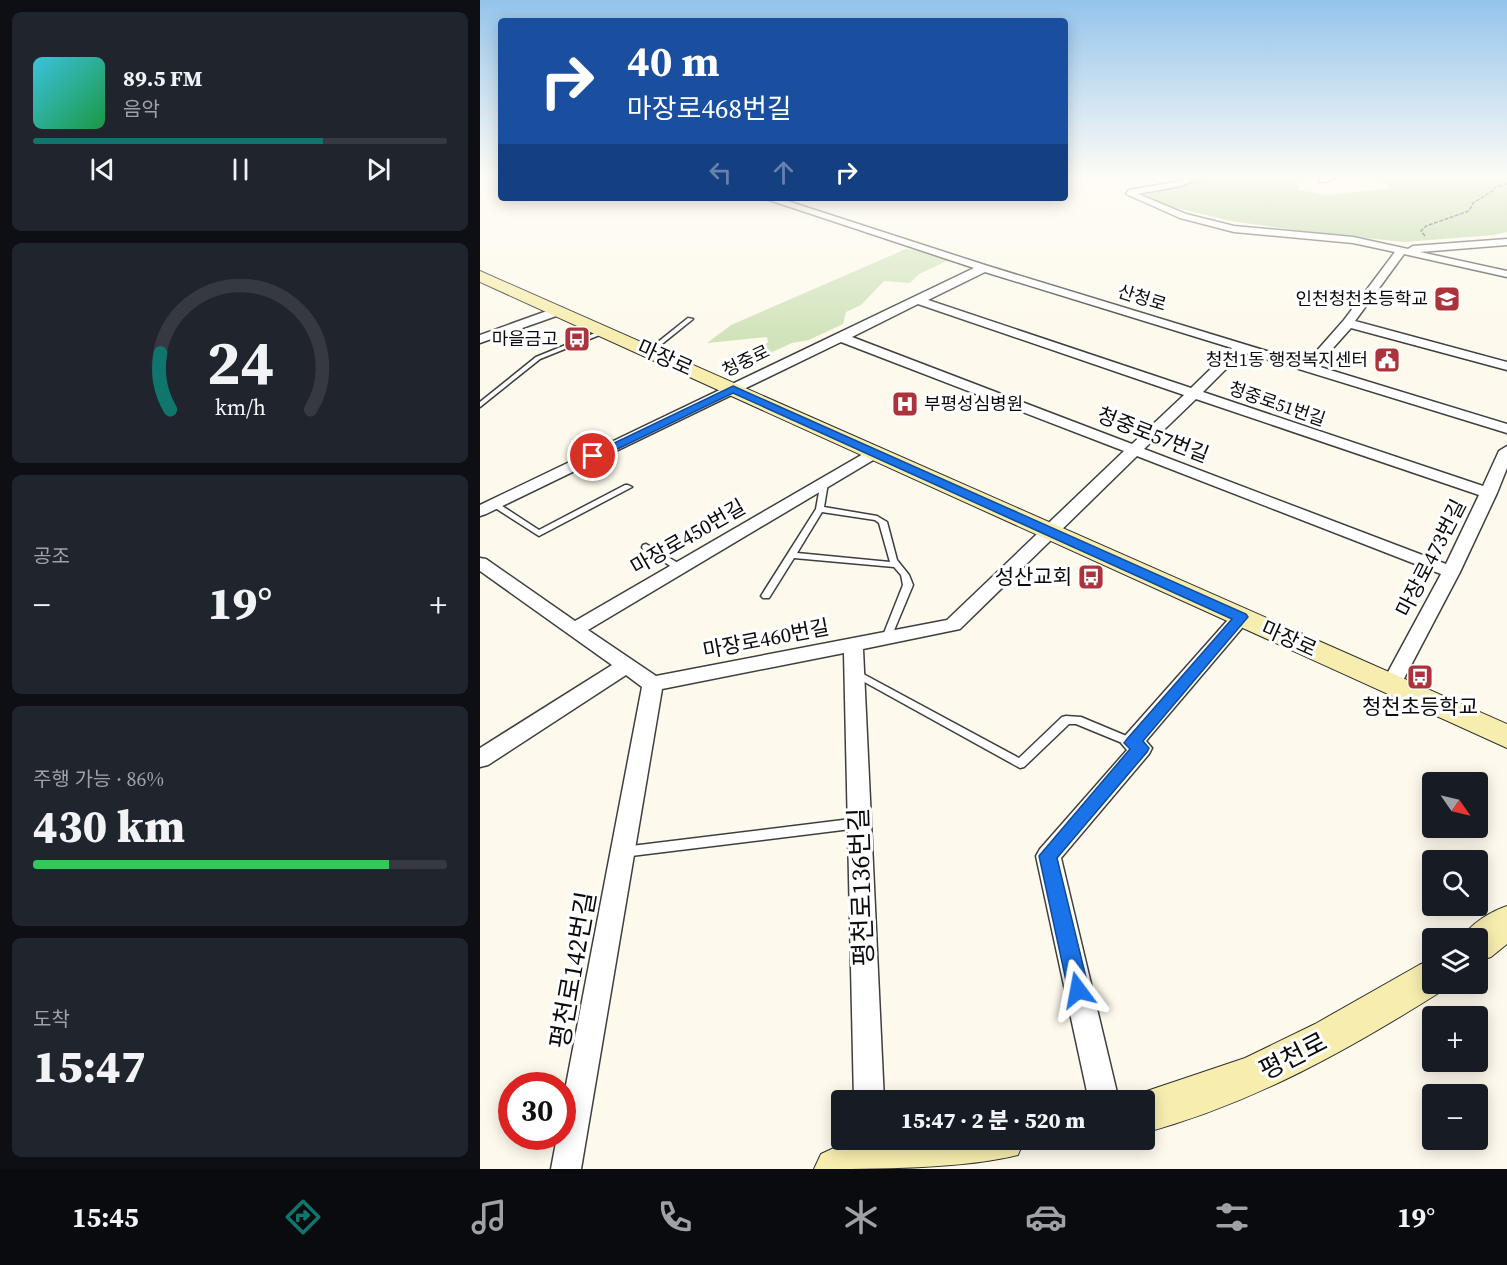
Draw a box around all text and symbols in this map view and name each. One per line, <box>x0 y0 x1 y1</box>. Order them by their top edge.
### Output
text: 40 m <box>627 32 720 90</box>
icon: right <box>528 42 606 120</box>
text: 89.5 FM <box>123 63 202 93</box>
text: 마장로468번길 <box>627 90 792 127</box>
text: 음악 <box>123 95 160 123</box>
icon: previous <box>86 153 119 186</box>
icon: pause <box>224 153 257 186</box>
icon: next <box>362 153 395 186</box>
icon: left <box>704 156 737 189</box>
icon: ahead <box>767 156 800 189</box>
icon: right <box>830 156 863 189</box>
street label: 산청로 <box>1115 278 1170 317</box>
school or university icon: 인천청천초등학교 <box>1432 284 1462 314</box>
place label: 인천청천초등학교 <box>1296 286 1428 311</box>
text: 24 <box>206 319 274 405</box>
bus stop icon: 마을금고 <box>562 324 592 354</box>
place label: 마을금고 <box>492 326 558 351</box>
street label: 마장로 <box>633 333 698 383</box>
street label: 청중로 <box>718 338 774 383</box>
public building icon: 청천1동 행정복지센터 <box>1372 345 1402 375</box>
place label: 청천1동 행정복지센터 <box>1206 347 1368 372</box>
street label: 청중로51번길 <box>1225 375 1329 432</box>
hospital icon: 부평성심병원 <box>890 389 920 419</box>
place label: 부평성심병원 <box>924 391 1023 416</box>
text: km/h <box>214 394 266 423</box>
street label: 청중로57번길 <box>1093 400 1213 469</box>
pin <box>567 430 618 481</box>
icon: arrive <box>576 439 609 472</box>
street label: 마장로450번길 <box>625 492 750 581</box>
street label: 마장로473번길 <box>1389 494 1473 621</box>
text: 공조 <box>33 542 70 570</box>
place label: 성산교회 <box>995 562 1072 591</box>
bus stop icon: 성산교회 <box>1076 562 1106 592</box>
text: 19° <box>208 572 272 634</box>
text: − <box>33 582 51 627</box>
text: + <box>429 582 447 627</box>
street label: 마장로460번길 <box>700 612 832 665</box>
street label: 마장로 <box>1257 614 1322 664</box>
bus stop icon: 청천초등학교 <box>1405 662 1435 692</box>
place label: 청천초등학교 <box>1362 692 1478 721</box>
text: 주행 가능 · 86% <box>33 765 164 793</box>
north arrow <box>1422 772 1488 838</box>
map controls <box>1422 772 1488 1150</box>
text: 430 km <box>33 795 185 857</box>
street label: 평천로136번길 <box>840 807 882 967</box>
button: search <box>1422 850 1488 916</box>
street label: 평천로142번길 <box>542 889 604 1051</box>
button: layers <box>1422 928 1488 994</box>
position arrow <box>1046 958 1110 1022</box>
text: 도착 <box>33 1005 70 1033</box>
button: + <box>1422 1006 1488 1072</box>
street label: 평천로 <box>1253 1024 1333 1088</box>
text: 15:47 <box>33 1035 146 1097</box>
speed limit sign: 30 <box>498 1072 576 1150</box>
button: − <box>1422 1084 1488 1150</box>
text: 15:47 · 2 분 · 520 m <box>901 1105 1085 1135</box>
icon: directions <box>282 1196 324 1238</box>
icon: music <box>468 1196 510 1238</box>
icon: phone <box>654 1196 696 1238</box>
icon: climate <box>840 1196 882 1238</box>
icon: car <box>1025 1196 1067 1238</box>
icon: filters <box>1211 1196 1253 1238</box>
text: 15:45 <box>72 1199 139 1236</box>
text: 19° <box>1397 1199 1435 1236</box>

